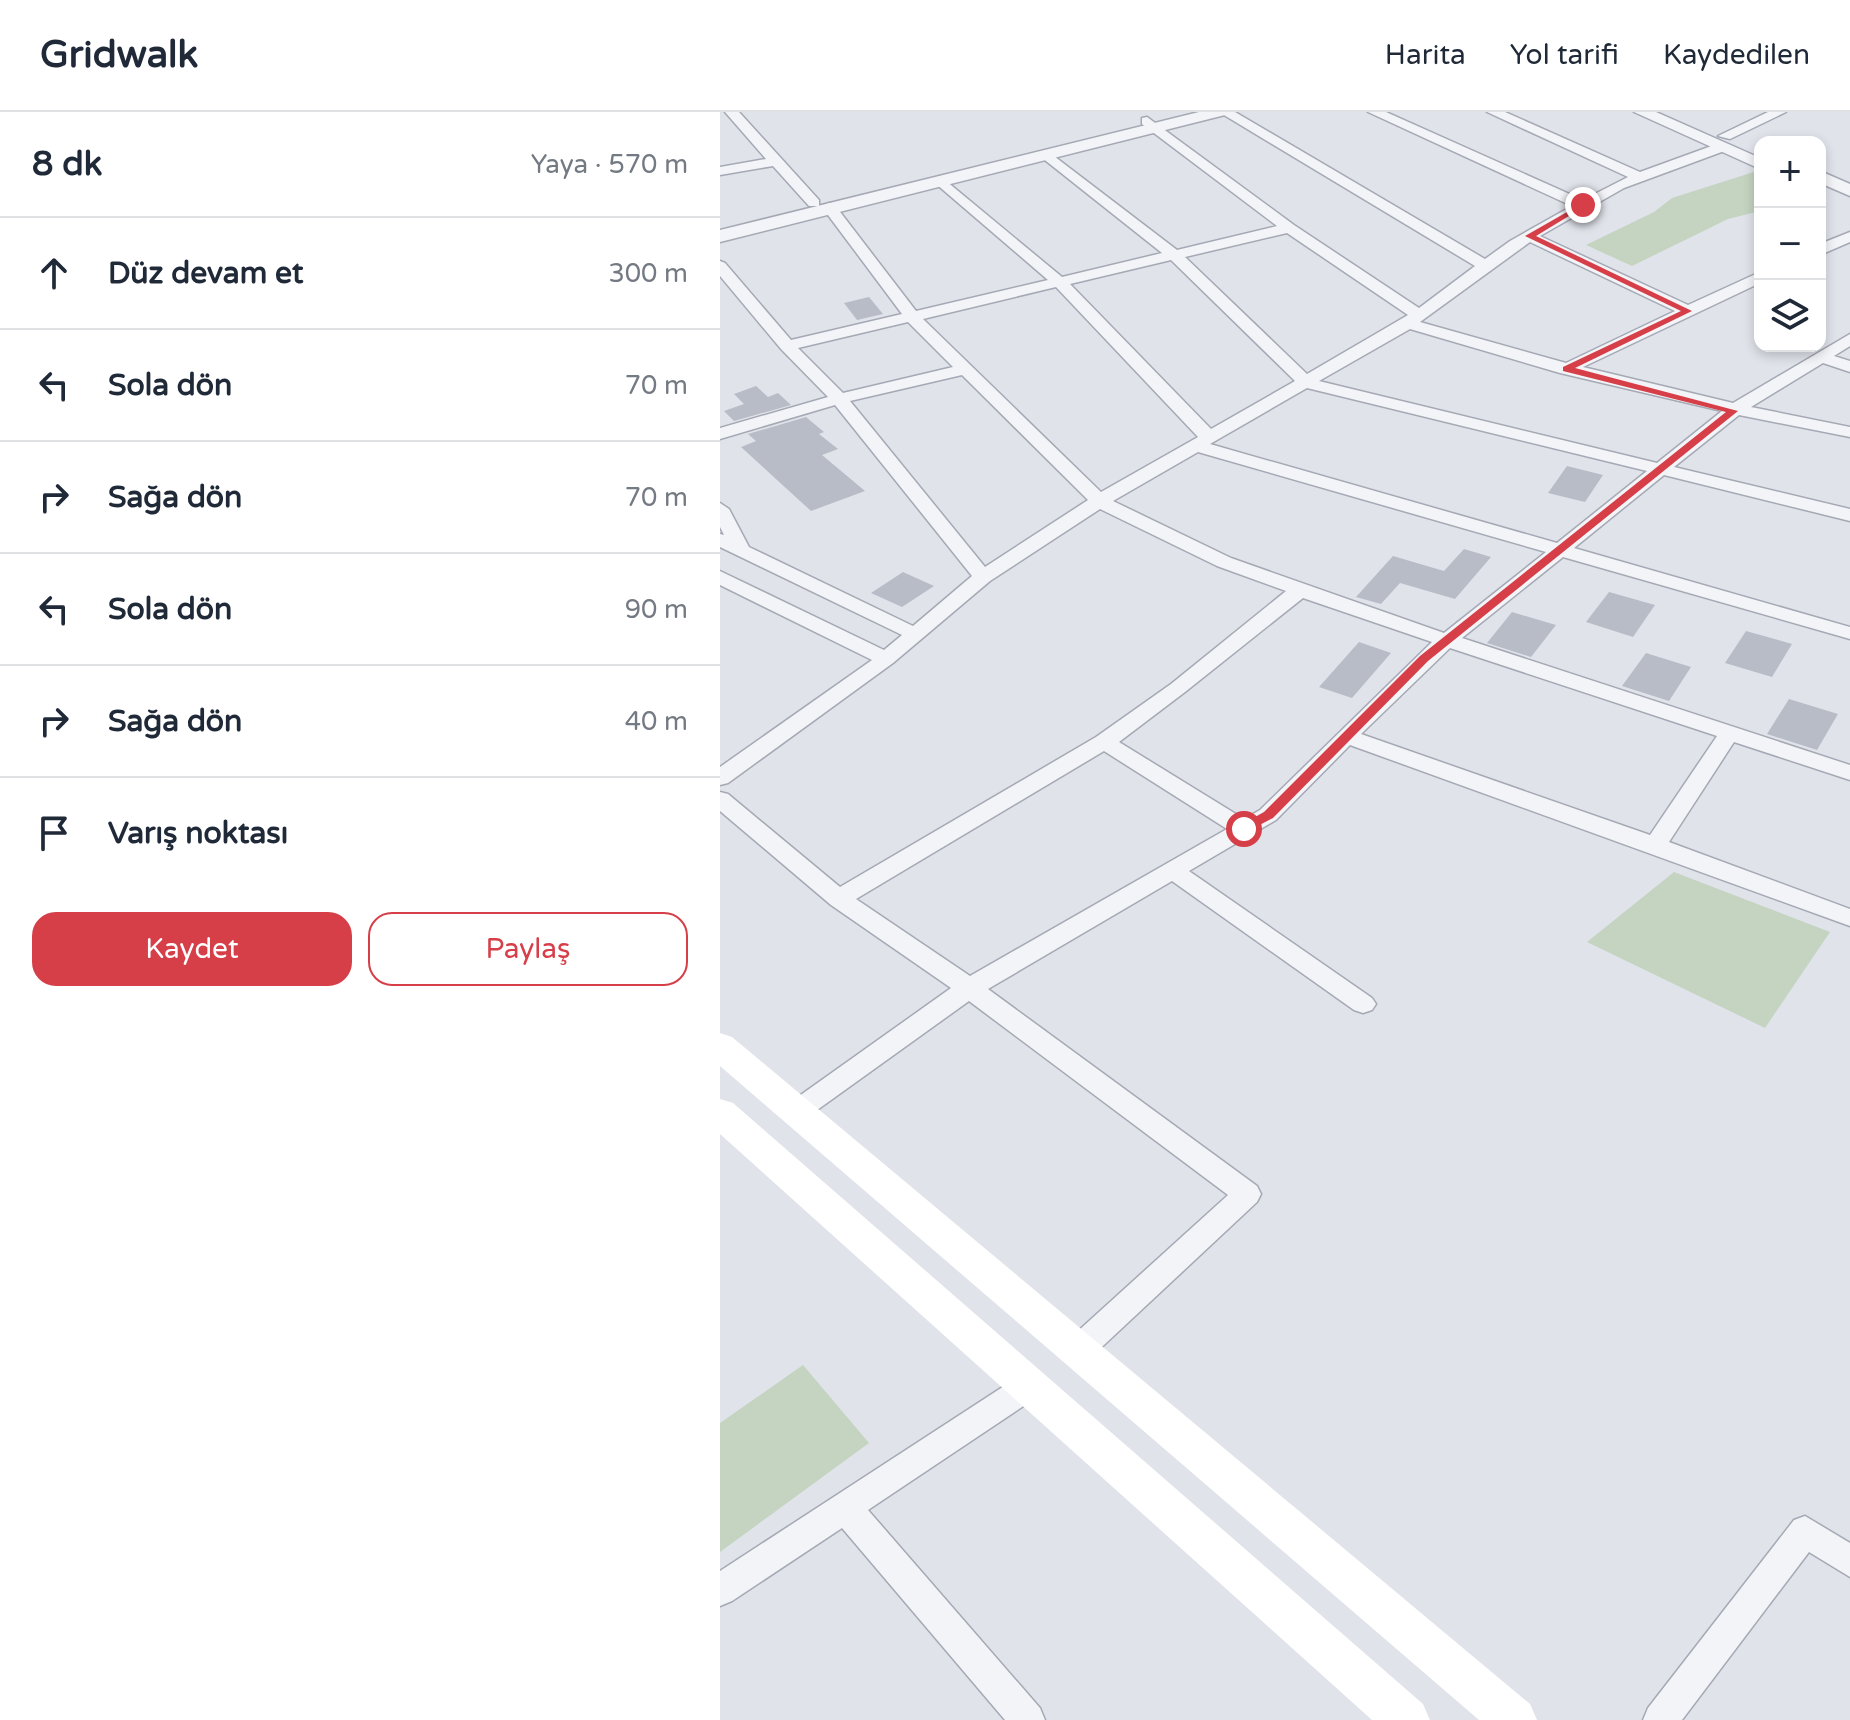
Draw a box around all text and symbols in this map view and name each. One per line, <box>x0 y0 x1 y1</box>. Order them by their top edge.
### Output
text: Gridwalk <box>40 32 198 78</box>
text: Harita <box>1385 38 1466 72</box>
text: Yol tarifi <box>1510 38 1619 72</box>
text: Kaydedilen <box>1663 38 1810 72</box>
map controls <box>1754 136 1826 352</box>
button: + <box>1754 136 1826 208</box>
text: 8 dk <box>32 144 102 185</box>
text: Yaya · 570 m <box>531 149 688 180</box>
route end <box>1565 187 1601 223</box>
button: − <box>1754 208 1826 280</box>
icon: ahead <box>32 251 76 295</box>
text: Düz devam et <box>108 255 303 292</box>
text: 300 m <box>608 258 688 289</box>
button: layers <box>1754 280 1826 352</box>
icon: left <box>32 363 76 407</box>
text: Sola dön <box>108 367 232 404</box>
text: 70 m <box>625 370 688 401</box>
icon: right <box>32 475 76 519</box>
text: Sağa dön <box>108 479 242 516</box>
text: 70 m <box>625 482 688 513</box>
icon: left <box>32 587 76 631</box>
text: Sola dön <box>108 591 232 628</box>
text: 90 m <box>625 594 688 625</box>
icon: right <box>32 699 76 743</box>
text: Sağa dön <box>108 703 242 740</box>
text: 40 m <box>625 706 688 737</box>
icon: arrive <box>32 811 76 855</box>
route start <box>1226 811 1262 847</box>
text: Varış noktası <box>108 815 288 852</box>
button: Kaydet <box>32 912 352 986</box>
button: Paylaş <box>368 912 688 986</box>

